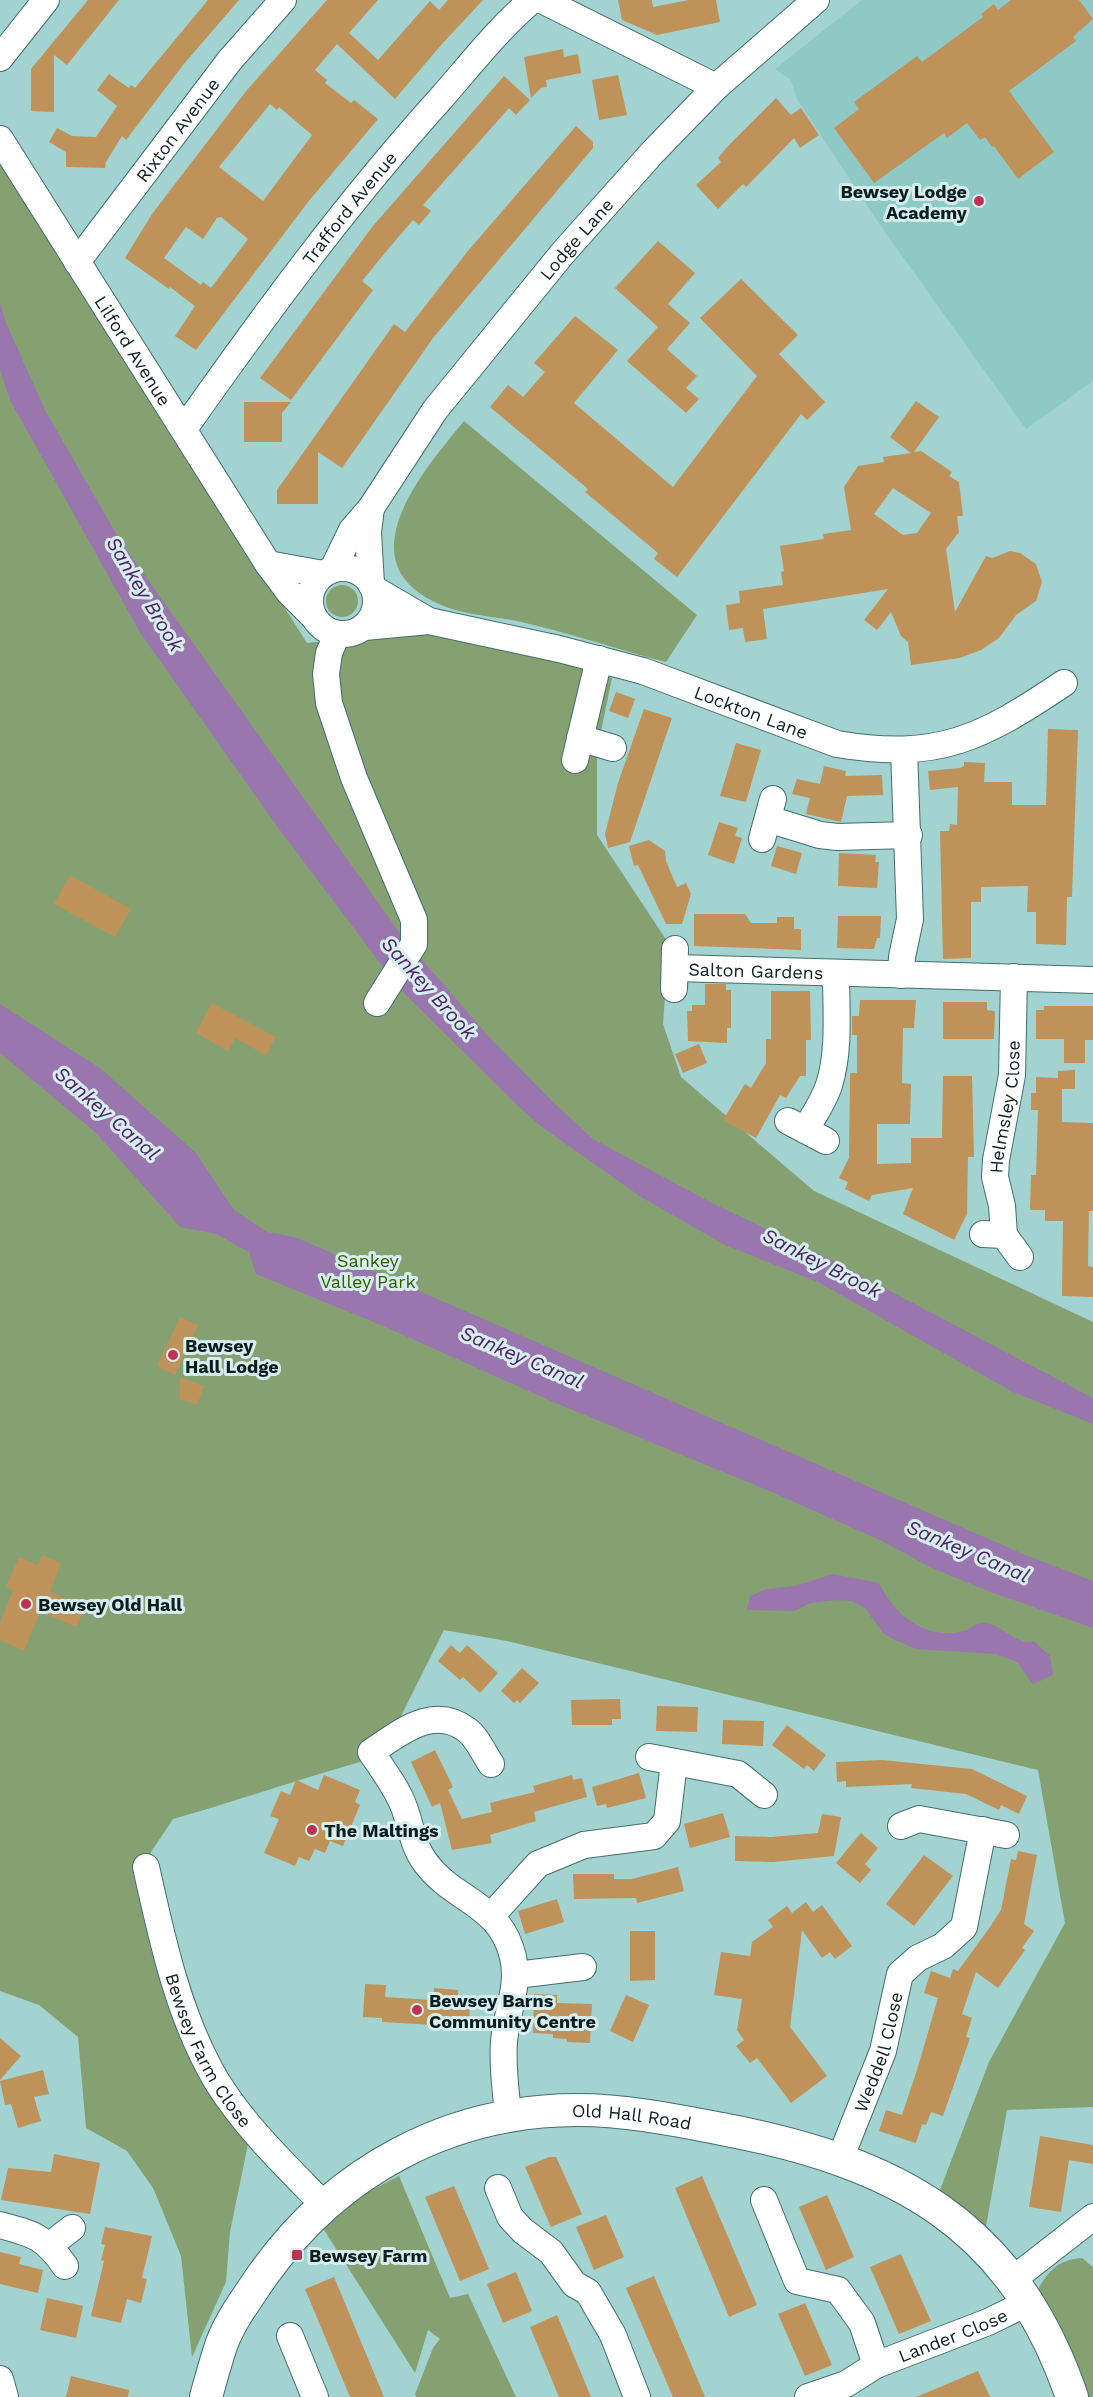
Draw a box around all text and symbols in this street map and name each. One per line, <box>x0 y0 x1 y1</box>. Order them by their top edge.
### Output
street label: Rixton Avenue <box>131 74 223 186</box>
street label: Trafford Avenue <box>297 147 401 269</box>
place label: Bewsey Lodge Academy <box>841 181 968 223</box>
street label: Lodge Lane <box>535 194 617 284</box>
marker: Bewsey Lodge Academy <box>972 194 986 208</box>
street label: Lilford Avenue <box>91 291 176 409</box>
water label: Sankey Brook <box>101 532 189 657</box>
street label: Lockton Lane <box>691 681 811 743</box>
water label: Sankey Brook <box>377 932 482 1045</box>
street label: Salton Gardens <box>688 958 824 983</box>
street label: Helmsley Close <box>985 1040 1023 1174</box>
water label: Sankey Canal <box>50 1061 164 1165</box>
water label: Sankey Brook <box>759 1223 886 1304</box>
park label: Sankey Valley Park <box>320 1250 416 1292</box>
water label: Sankey Canal <box>457 1320 587 1394</box>
place label: Bewsey Hall Lodge <box>185 1335 279 1377</box>
marker: Bewsey Hall Lodge <box>166 1348 180 1362</box>
water label: Sankey Canal <box>903 1514 1033 1588</box>
place label: Bewsey Old Hall <box>38 1594 182 1615</box>
marker: Bewsey Old Hall <box>19 1597 33 1611</box>
place label: The Maltings <box>324 1820 439 1841</box>
marker: The Maltings <box>305 1823 319 1837</box>
street label: Bewsey Farm Close <box>162 1970 256 2131</box>
place label: Bewsey Barns Community Centre <box>429 1990 596 2032</box>
street label: Weddell Close <box>849 1990 906 2115</box>
marker: Bewsey Barns Community Centre <box>410 2003 424 2017</box>
street label: Old Hall Road <box>572 2099 693 2133</box>
place label: Bewsey Farm <box>309 2245 427 2266</box>
marker: Bewsey Farm <box>290 2248 304 2262</box>
street label: Lander Close <box>895 2304 1011 2366</box>

